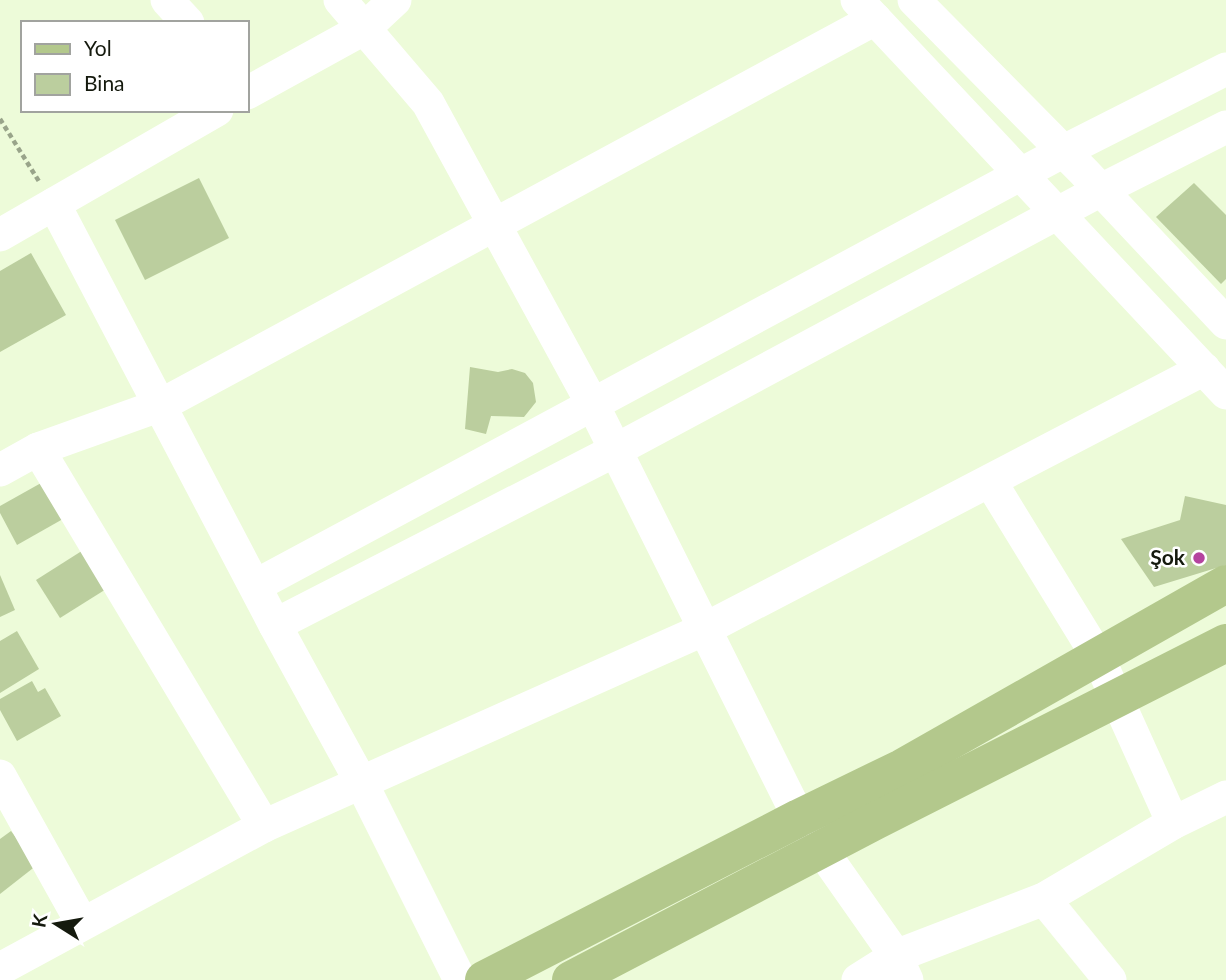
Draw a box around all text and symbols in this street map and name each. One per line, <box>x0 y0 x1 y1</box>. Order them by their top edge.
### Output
legend <box>21 21 248 112</box>
text: Yol <box>84 35 112 60</box>
text: Bina <box>84 70 125 95</box>
place label: Şok <box>1150 544 1186 569</box>
marker: Şok <box>1191 550 1207 566</box>
north arrow <box>21 889 91 959</box>
text: K <box>26 911 52 929</box>

